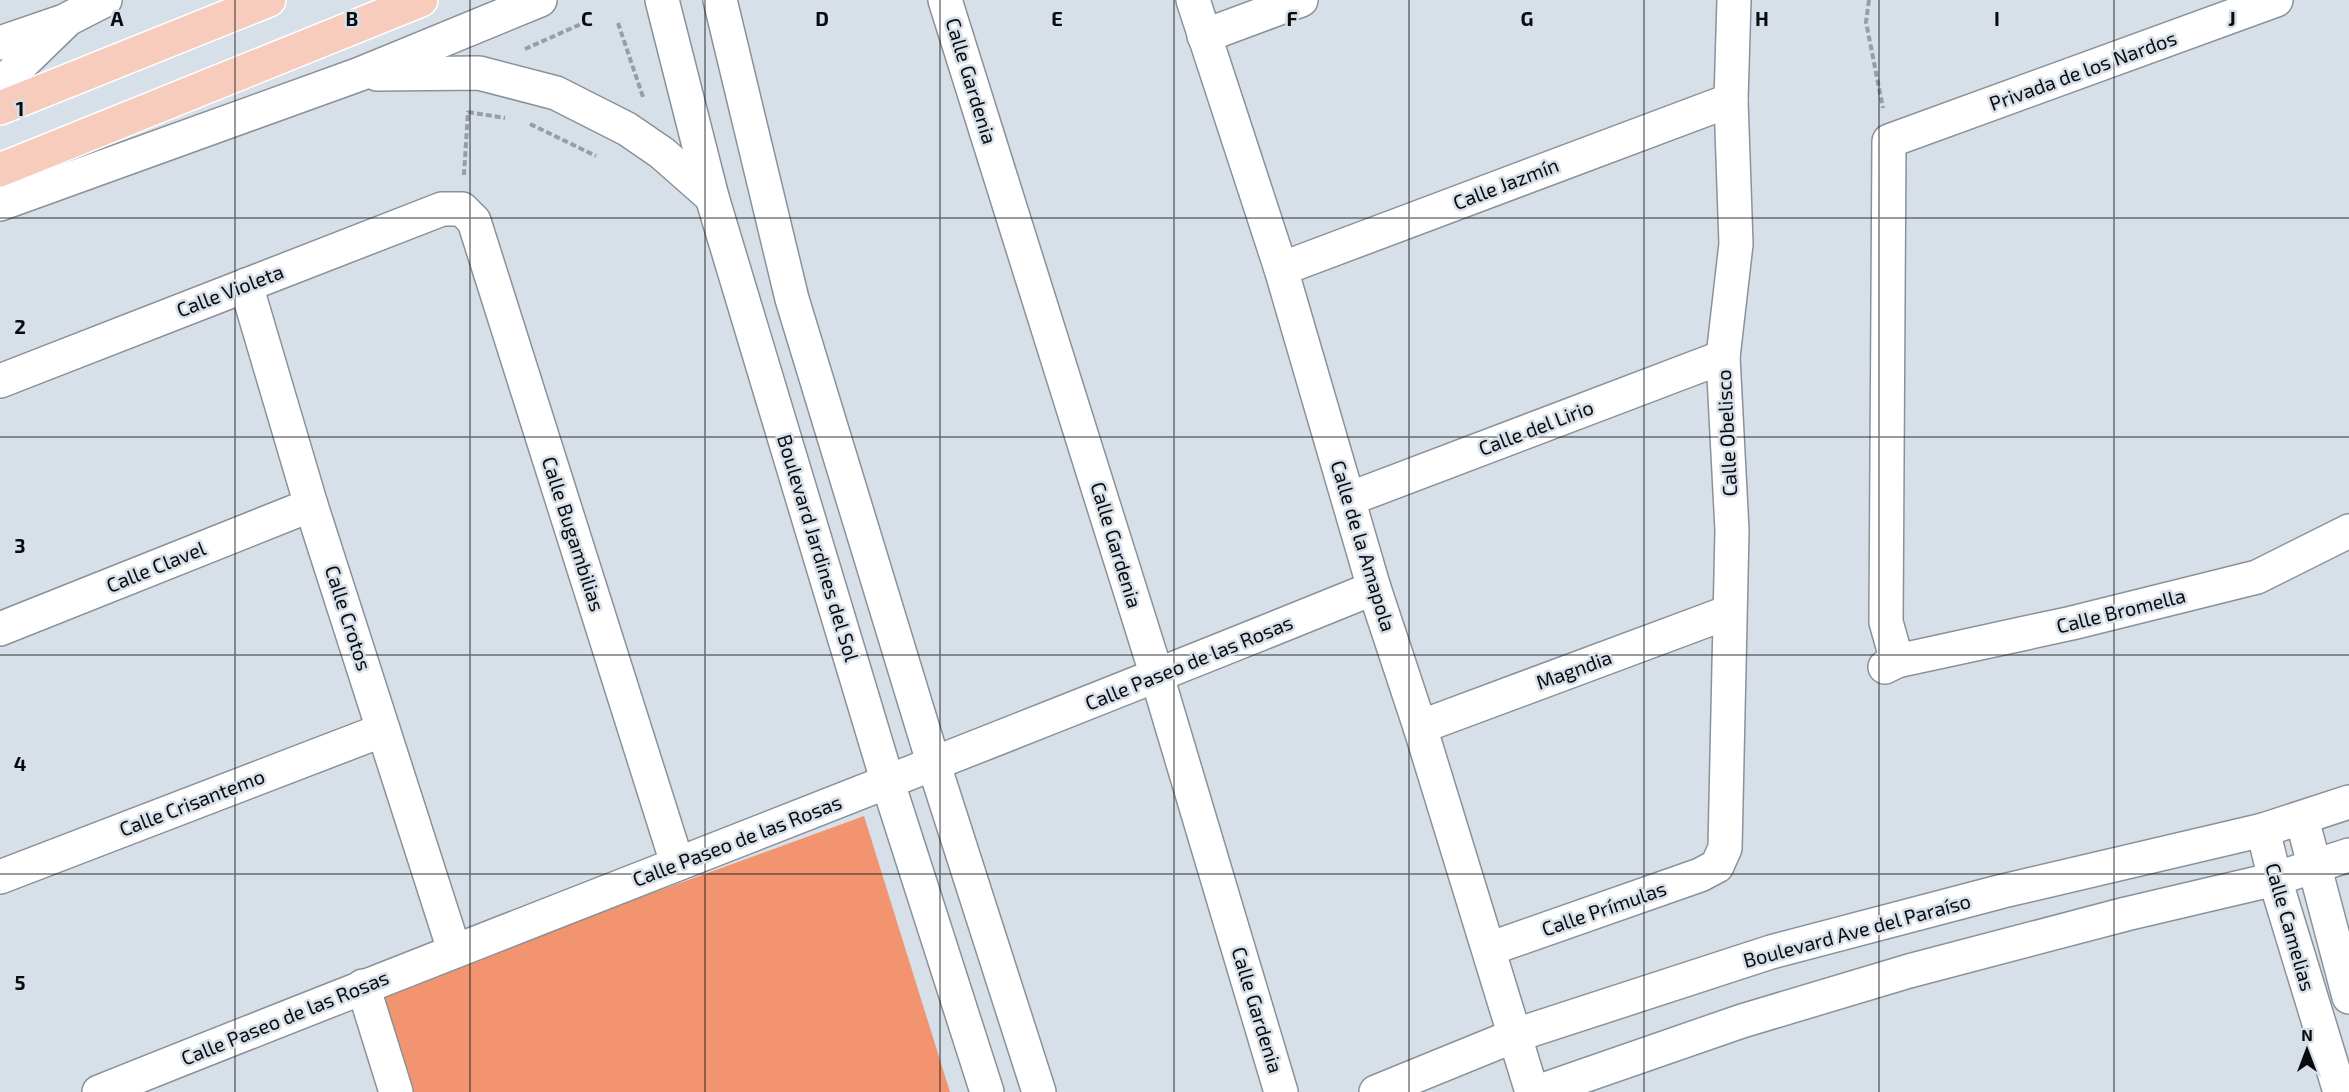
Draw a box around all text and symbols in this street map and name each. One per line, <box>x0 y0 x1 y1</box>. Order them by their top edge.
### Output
text: A <box>110 6 124 30</box>
text: B <box>346 6 358 30</box>
text: C <box>581 6 593 30</box>
text: D <box>815 6 829 30</box>
text: E <box>1051 6 1063 30</box>
text: F <box>1286 6 1298 30</box>
text: G <box>1521 6 1533 30</box>
text: H <box>1755 6 1769 30</box>
text: I <box>1994 6 2000 30</box>
text: J <box>2228 6 2236 30</box>
street label: Calle Gardenia <box>941 15 1003 147</box>
street label: Privada de los Nardos <box>1986 25 2180 115</box>
text: 1 <box>16 96 24 120</box>
street label: Calle Jazmín <box>1449 152 1562 214</box>
street label: Calle Violeta <box>173 259 287 321</box>
text: 2 <box>14 314 26 338</box>
street label: Calle Obelisco <box>1711 369 1741 497</box>
street label: Calle del Lirio <box>1475 394 1596 460</box>
street label: Boulevard Jardines del Sol <box>773 431 865 664</box>
street label: Calle Bugambilias <box>538 453 610 614</box>
street label: Calle de la Amapola <box>1326 457 1401 634</box>
street label: Calle Gardenia <box>1086 479 1148 611</box>
text: 3 <box>14 533 26 557</box>
street label: Calle Clavel <box>102 535 209 597</box>
street label: Calle Crotos <box>321 562 377 673</box>
street label: Calle Bromella <box>2054 582 2188 638</box>
street label: Calle Paseo de las Rosas <box>1081 609 1296 715</box>
street label: Magndia <box>1533 644 1615 694</box>
text: 4 <box>14 751 27 775</box>
street label: Calle Crisantemo <box>116 763 268 841</box>
street label: Calle Paseo de las Rosas <box>629 789 845 891</box>
street label: Calle Camelias <box>2261 860 2321 994</box>
street label: Calle Prímulas <box>1538 876 1669 941</box>
street label: Boulevard Ave del Paraíso <box>1740 888 1973 972</box>
street label: Calle Gardenia <box>1227 944 1289 1076</box>
street label: Calle Paseo de las Rosas <box>177 964 392 1070</box>
text: 5 <box>14 970 26 994</box>
north arrow <box>2277 1020 2337 1080</box>
text: N <box>2301 1025 2313 1044</box>

